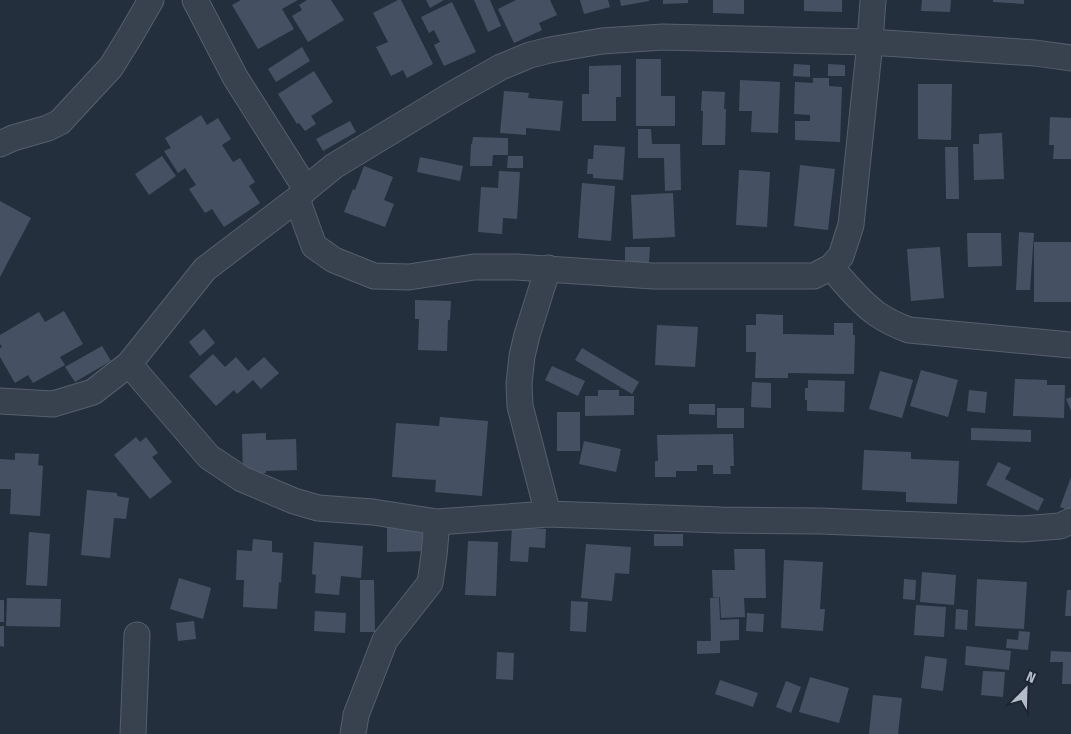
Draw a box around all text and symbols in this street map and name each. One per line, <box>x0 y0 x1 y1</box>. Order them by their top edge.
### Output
north arrow <box>1001 664 1051 714</box>
text: N <box>1024 668 1038 687</box>

